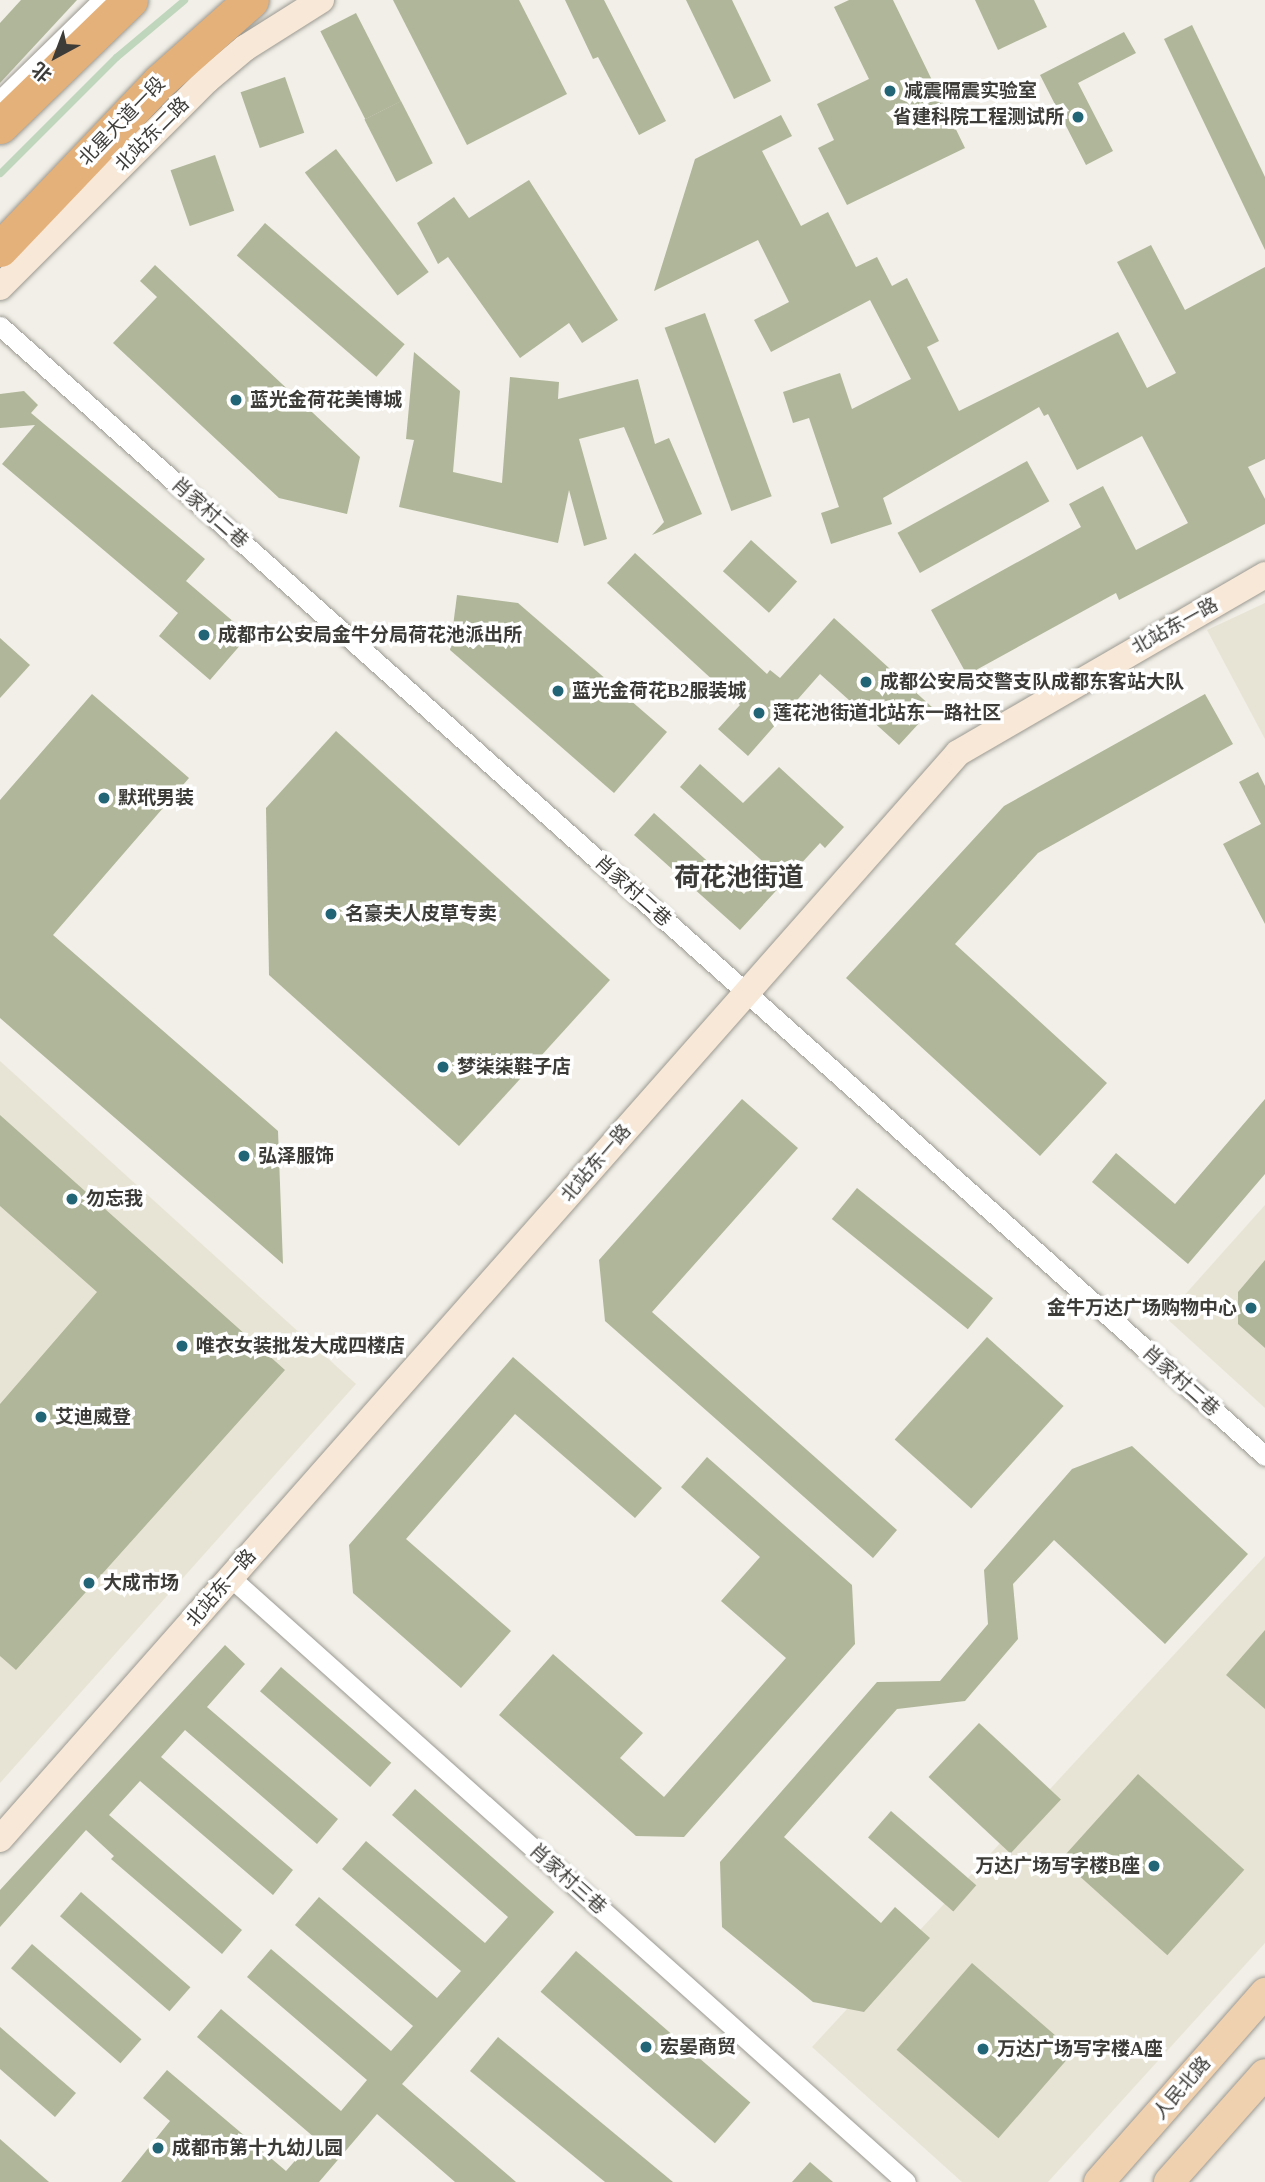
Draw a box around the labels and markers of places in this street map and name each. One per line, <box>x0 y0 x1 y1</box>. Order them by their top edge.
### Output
place label: 减震隔震实验室 <box>904 80 1037 102</box>
marker: 减震隔震实验室 <box>882 83 898 99</box>
place label: 省建科院工程测试所 <box>893 106 1064 128</box>
marker: 省建科院工程测试所 <box>1070 109 1086 125</box>
place label: 蓝光金荷花美博城 <box>250 389 402 411</box>
marker: 蓝光金荷花美博城 <box>228 392 244 408</box>
place label: 成都市公安局金牛分局荷花池派出所 <box>218 624 522 646</box>
marker: 成都市公安局金牛分局荷花池派出所 <box>196 627 212 643</box>
place label: 成都公安局交警支队成都东客站大队 <box>880 671 1184 693</box>
marker: 成都公安局交警支队成都东客站大队 <box>858 674 874 690</box>
place label: 蓝光金荷花B2服装城 <box>572 680 746 702</box>
marker: 蓝光金荷花B2服装城 <box>550 683 566 699</box>
place label: 莲花池街道北站东一路社区 <box>773 702 1001 724</box>
marker: 莲花池街道北站东一路社区 <box>751 705 767 721</box>
place label: 默玳男装 <box>118 787 194 809</box>
marker: 默玳男装 <box>96 790 112 806</box>
place label: 名豪夫人皮草专卖 <box>345 903 497 925</box>
marker: 名豪夫人皮草专卖 <box>323 906 339 922</box>
place label: 梦柒柒鞋子店 <box>457 1056 571 1078</box>
marker: 梦柒柒鞋子店 <box>435 1059 451 1075</box>
place label: 弘泽服饰 <box>258 1145 334 1167</box>
marker: 弘泽服饰 <box>236 1148 252 1164</box>
place label: 勿忘我 <box>86 1188 143 1210</box>
marker: 勿忘我 <box>64 1191 80 1207</box>
place label: 金牛万达广场购物中心 <box>1047 1297 1237 1319</box>
marker: 金牛万达广场购物中心 <box>1243 1300 1259 1316</box>
place label: 唯衣女装批发大成四楼店 <box>196 1335 405 1357</box>
marker: 唯衣女装批发大成四楼店 <box>174 1338 190 1354</box>
place label: 艾迪威登 <box>55 1406 131 1428</box>
marker: 艾迪威登 <box>33 1409 49 1425</box>
place label: 大成市场 <box>103 1572 179 1594</box>
marker: 大成市场 <box>81 1575 97 1591</box>
place label: 万达广场写字楼B座 <box>975 1855 1140 1877</box>
marker: 万达广场写字楼B座 <box>1146 1858 1162 1874</box>
place label: 宏晏商贸 <box>660 2036 736 2058</box>
place label: 万达广场写字楼A座 <box>997 2038 1163 2060</box>
marker: 宏晏商贸 <box>638 2039 654 2055</box>
marker: 万达广场写字楼A座 <box>975 2041 991 2057</box>
place label: 成都市第十九幼儿园 <box>172 2137 343 2159</box>
marker: 成都市第十九幼儿园 <box>150 2140 166 2156</box>

